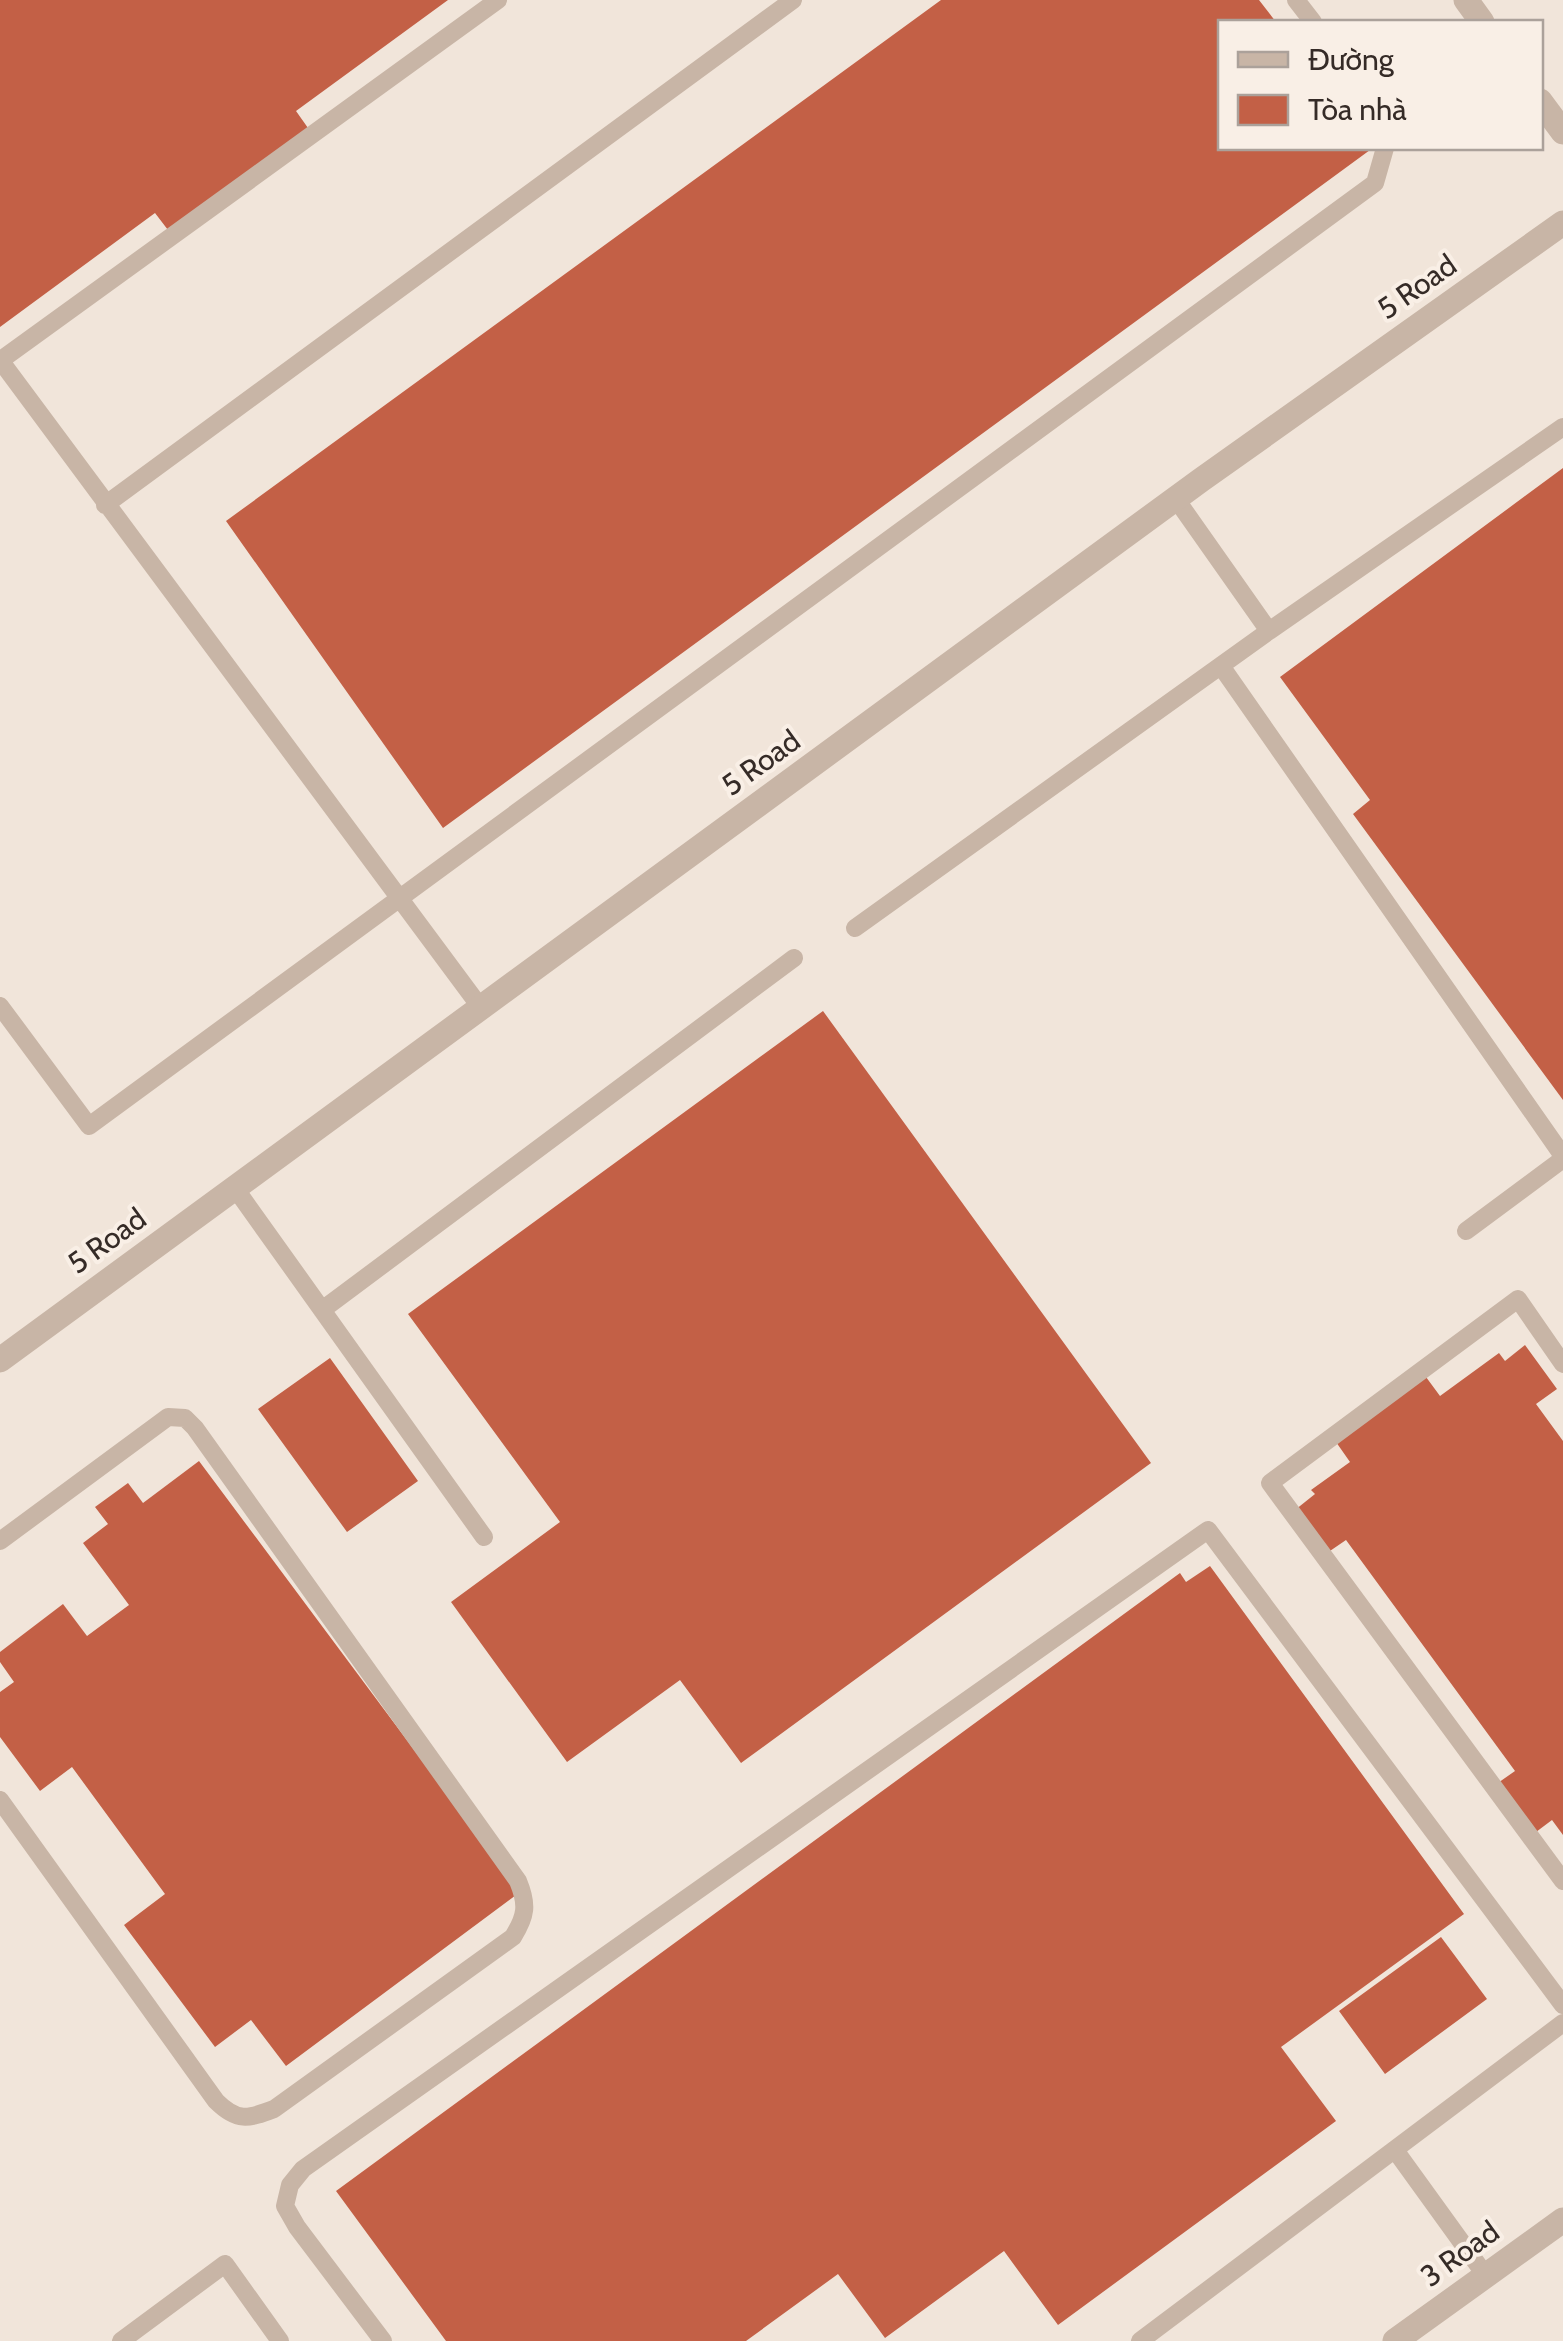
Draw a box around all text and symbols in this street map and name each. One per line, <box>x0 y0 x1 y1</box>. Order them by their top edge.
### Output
legend <box>1218 20 1543 150</box>
text: Đường <box>1308 41 1395 78</box>
text: Tòa nhà <box>1308 91 1407 128</box>
street label: 5 Road <box>1370 246 1463 327</box>
street label: 5 Road <box>714 722 807 803</box>
street label: 5 Road <box>60 1200 153 1281</box>
street label: 3 Road <box>1413 2213 1506 2294</box>

